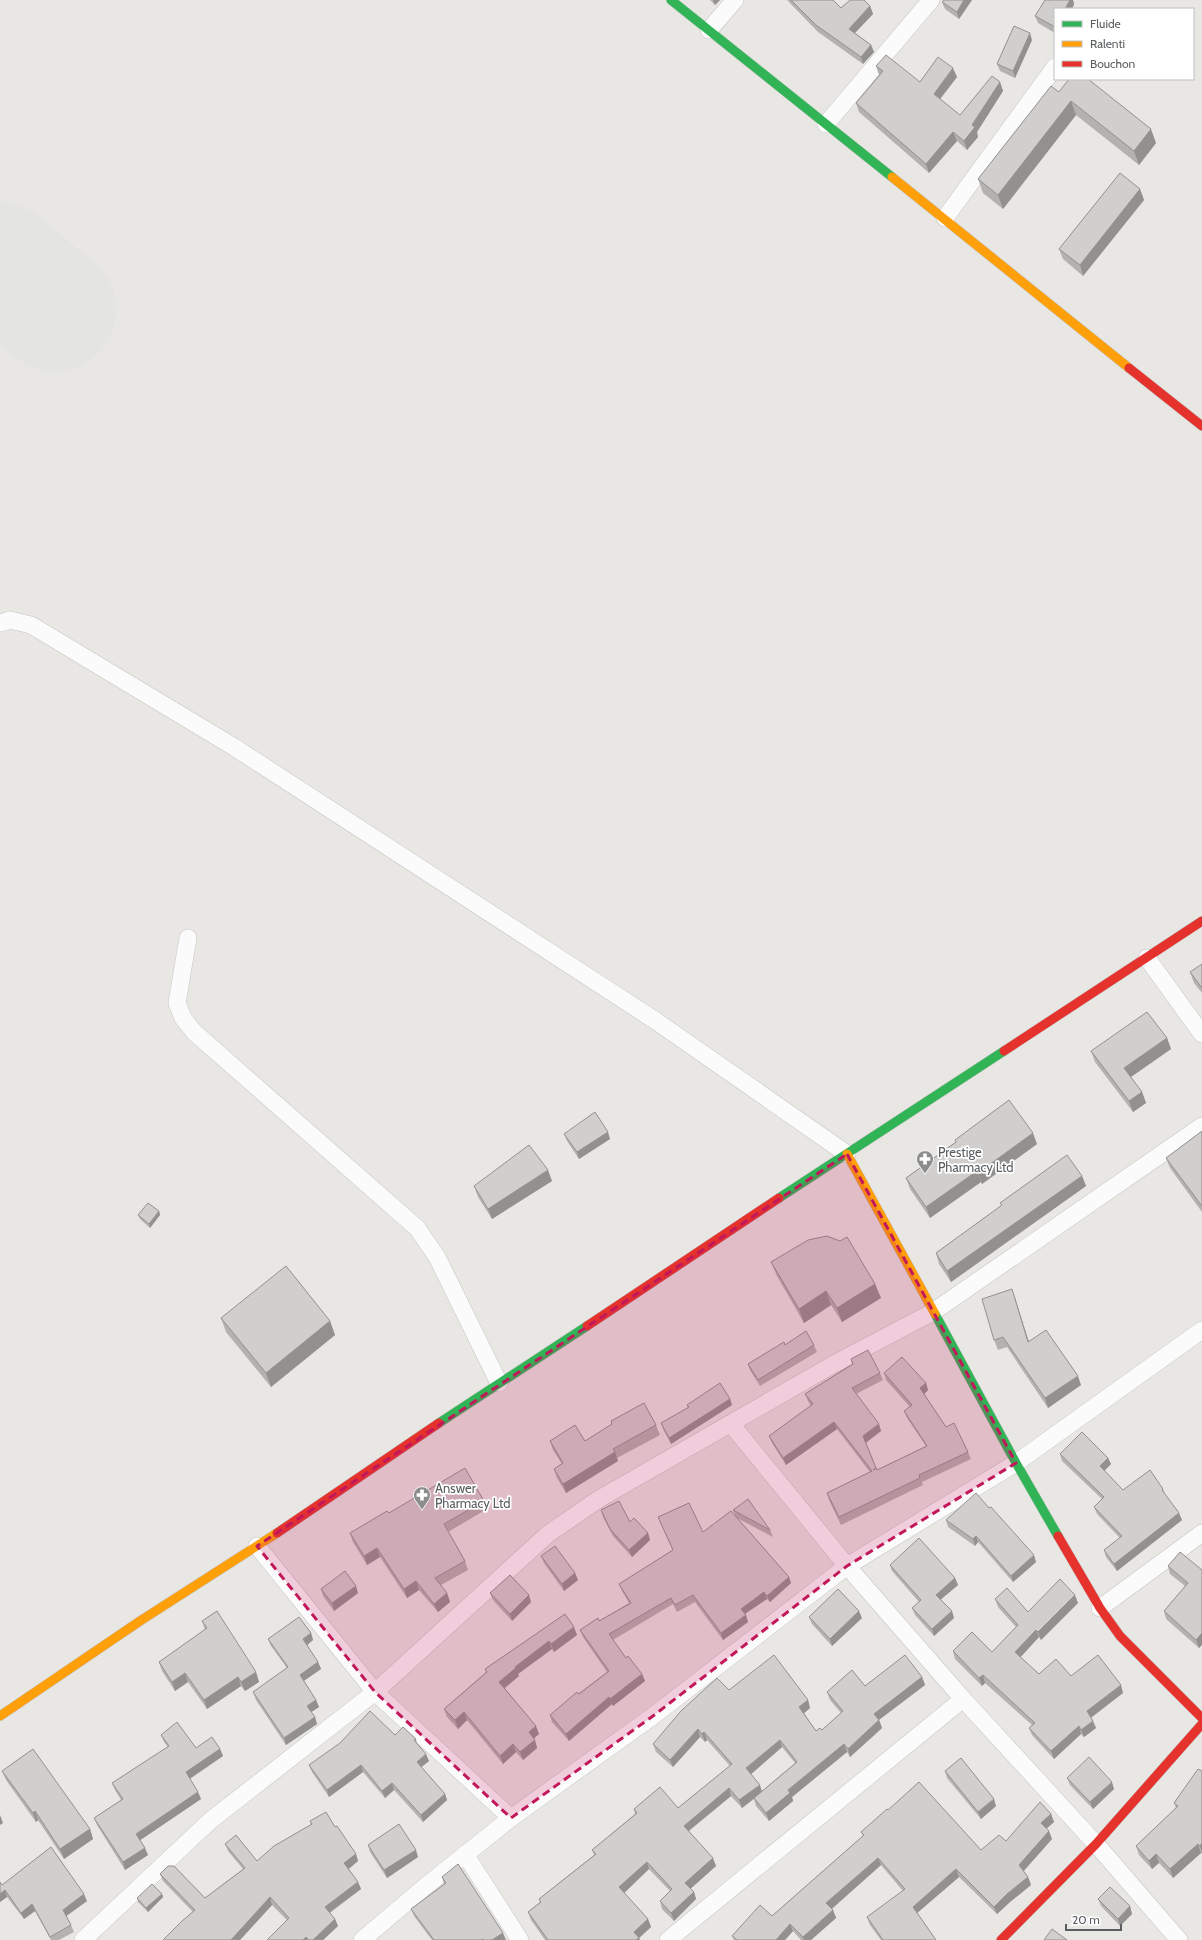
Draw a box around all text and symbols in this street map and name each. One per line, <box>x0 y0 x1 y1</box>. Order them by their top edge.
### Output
legend <box>1054 8 1194 80</box>
text: Fluide <box>1090 16 1121 31</box>
text: Ralenti <box>1090 36 1125 51</box>
text: Bouchon <box>1090 56 1136 71</box>
place label: Prestige Pharmacy Ltd <box>938 1144 1014 1175</box>
pharmacy icon: Prestige Pharmacy Ltd <box>915 1149 935 1174</box>
place label: Answer Pharmacy Ltd <box>435 1480 511 1511</box>
pharmacy icon: Answer Pharmacy Ltd <box>412 1485 432 1510</box>
scale bar <box>1066 1906 1121 1932</box>
text: 20 m <box>1072 1912 1100 1927</box>

